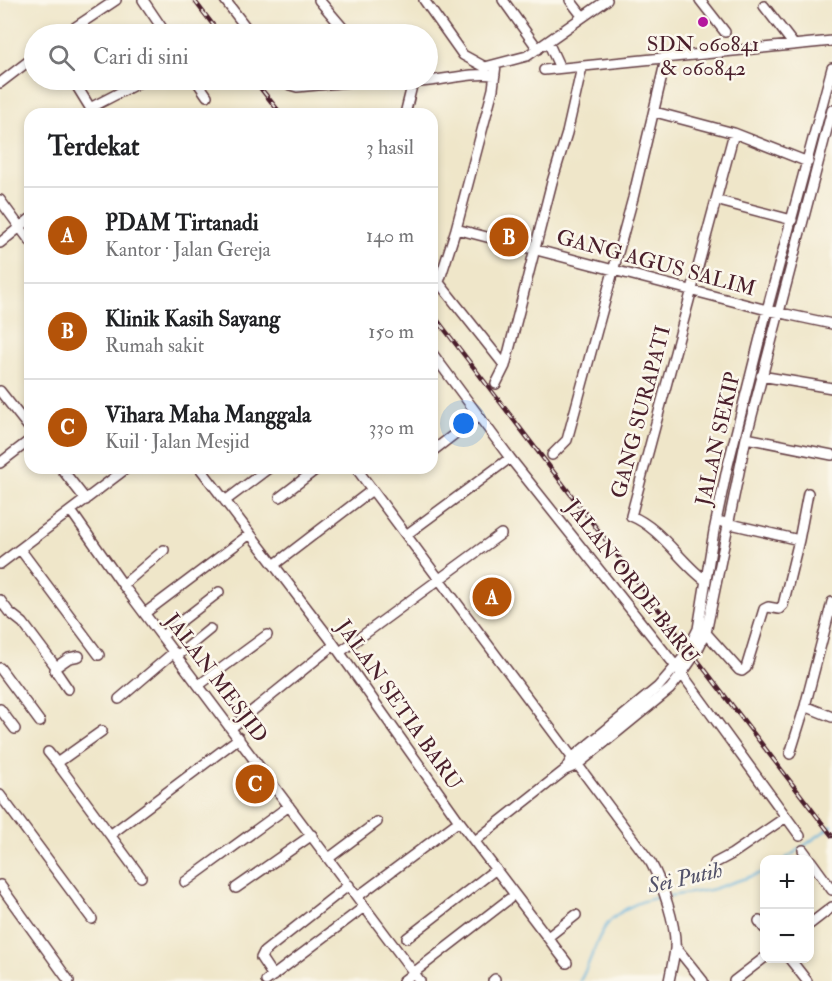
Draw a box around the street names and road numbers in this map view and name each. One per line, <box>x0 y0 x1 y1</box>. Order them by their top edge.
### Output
street label: GANG AGUS SALIM <box>553 223 759 303</box>
street label: GANG SURAPATI <box>605 323 677 501</box>
street label: JALAN SEKIP <box>689 370 746 509</box>
street label: JALAN ORDE BARU <box>559 494 705 670</box>
street label: JALAN MESJID <box>158 607 274 748</box>
street label: JALAN SETIA BARU <box>329 614 468 796</box>

